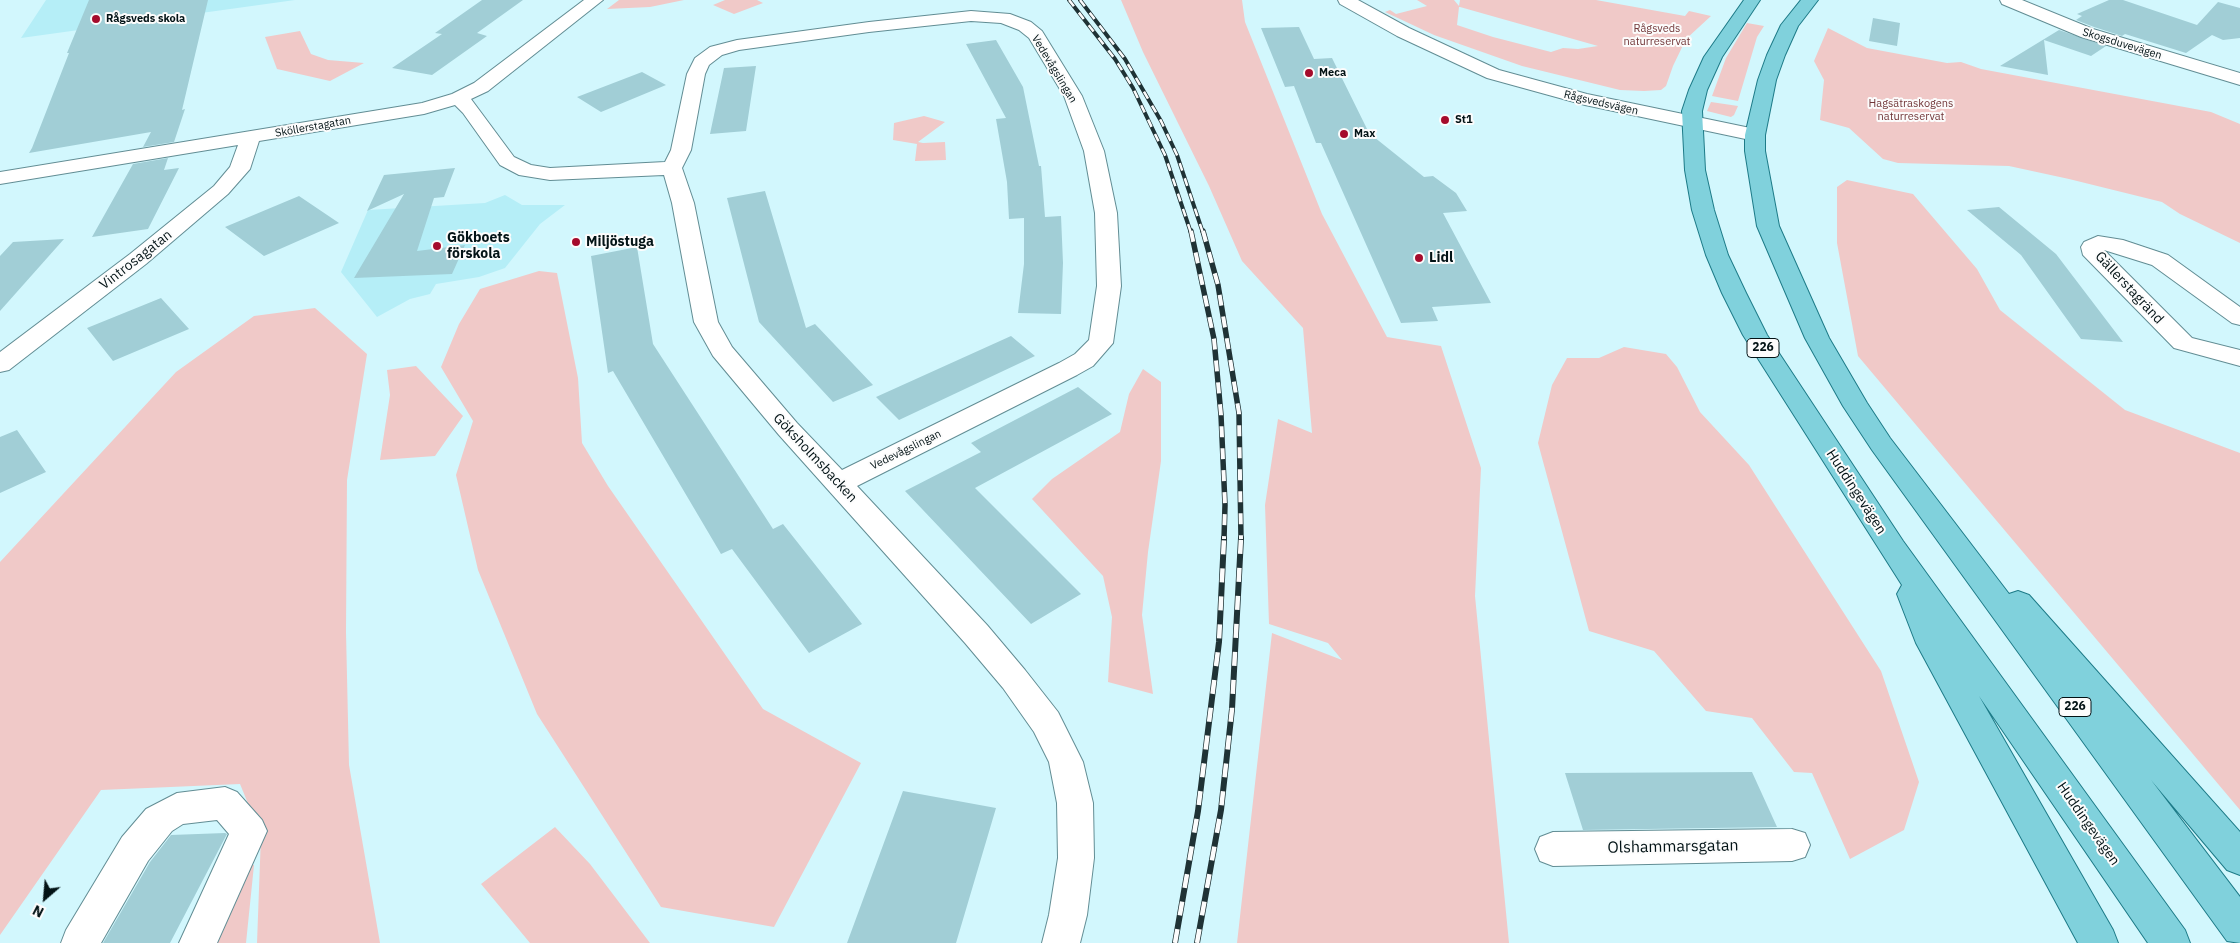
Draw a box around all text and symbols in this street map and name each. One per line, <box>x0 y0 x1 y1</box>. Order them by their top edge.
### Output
place label: Rågsveds skola <box>106 12 185 26</box>
marker: Rågsveds skola <box>90 13 102 25</box>
park label: Rågsveds naturreservat <box>1624 22 1690 48</box>
street label: Skogsduvevägen <box>2081 26 2163 62</box>
street label: Vedevågslingan <box>1029 33 1079 105</box>
place label: Meca <box>1319 66 1346 80</box>
marker: Meca <box>1303 67 1315 79</box>
street label: Rågsvedsvägen <box>1562 88 1640 118</box>
park label: Hagsätraskogens naturreservat <box>1869 97 1953 123</box>
place label: St1 <box>1455 113 1473 127</box>
street label: Sköllerstagatan <box>274 114 352 140</box>
marker: St1 <box>1439 114 1451 126</box>
place label: Max <box>1354 127 1375 141</box>
marker: Max <box>1338 128 1350 140</box>
street label: Vintrosagatan <box>96 227 176 293</box>
place label: Gökboets förskola <box>447 230 510 262</box>
place label: Miljöstuga <box>586 234 654 250</box>
marker: Miljöstuga <box>570 236 582 248</box>
marker: Gökboets förskola <box>431 240 443 252</box>
street label: Gällerstagränd <box>2091 248 2167 328</box>
place label: Lidl <box>1429 250 1453 266</box>
marker: Lidl <box>1413 252 1425 264</box>
road number: 226 <box>1747 338 1779 358</box>
street label: Göksholmsbacken <box>769 410 861 506</box>
street label: Vedevågslingan <box>869 427 943 473</box>
street label: Huddingevägen <box>1822 446 1890 538</box>
road number: 226 <box>2059 698 2091 716</box>
street label: Huddingevägen <box>2053 779 2123 869</box>
street label: Olshammarsgatan <box>1607 836 1739 858</box>
north arrow <box>20 873 70 923</box>
text: N <box>30 901 47 922</box>

